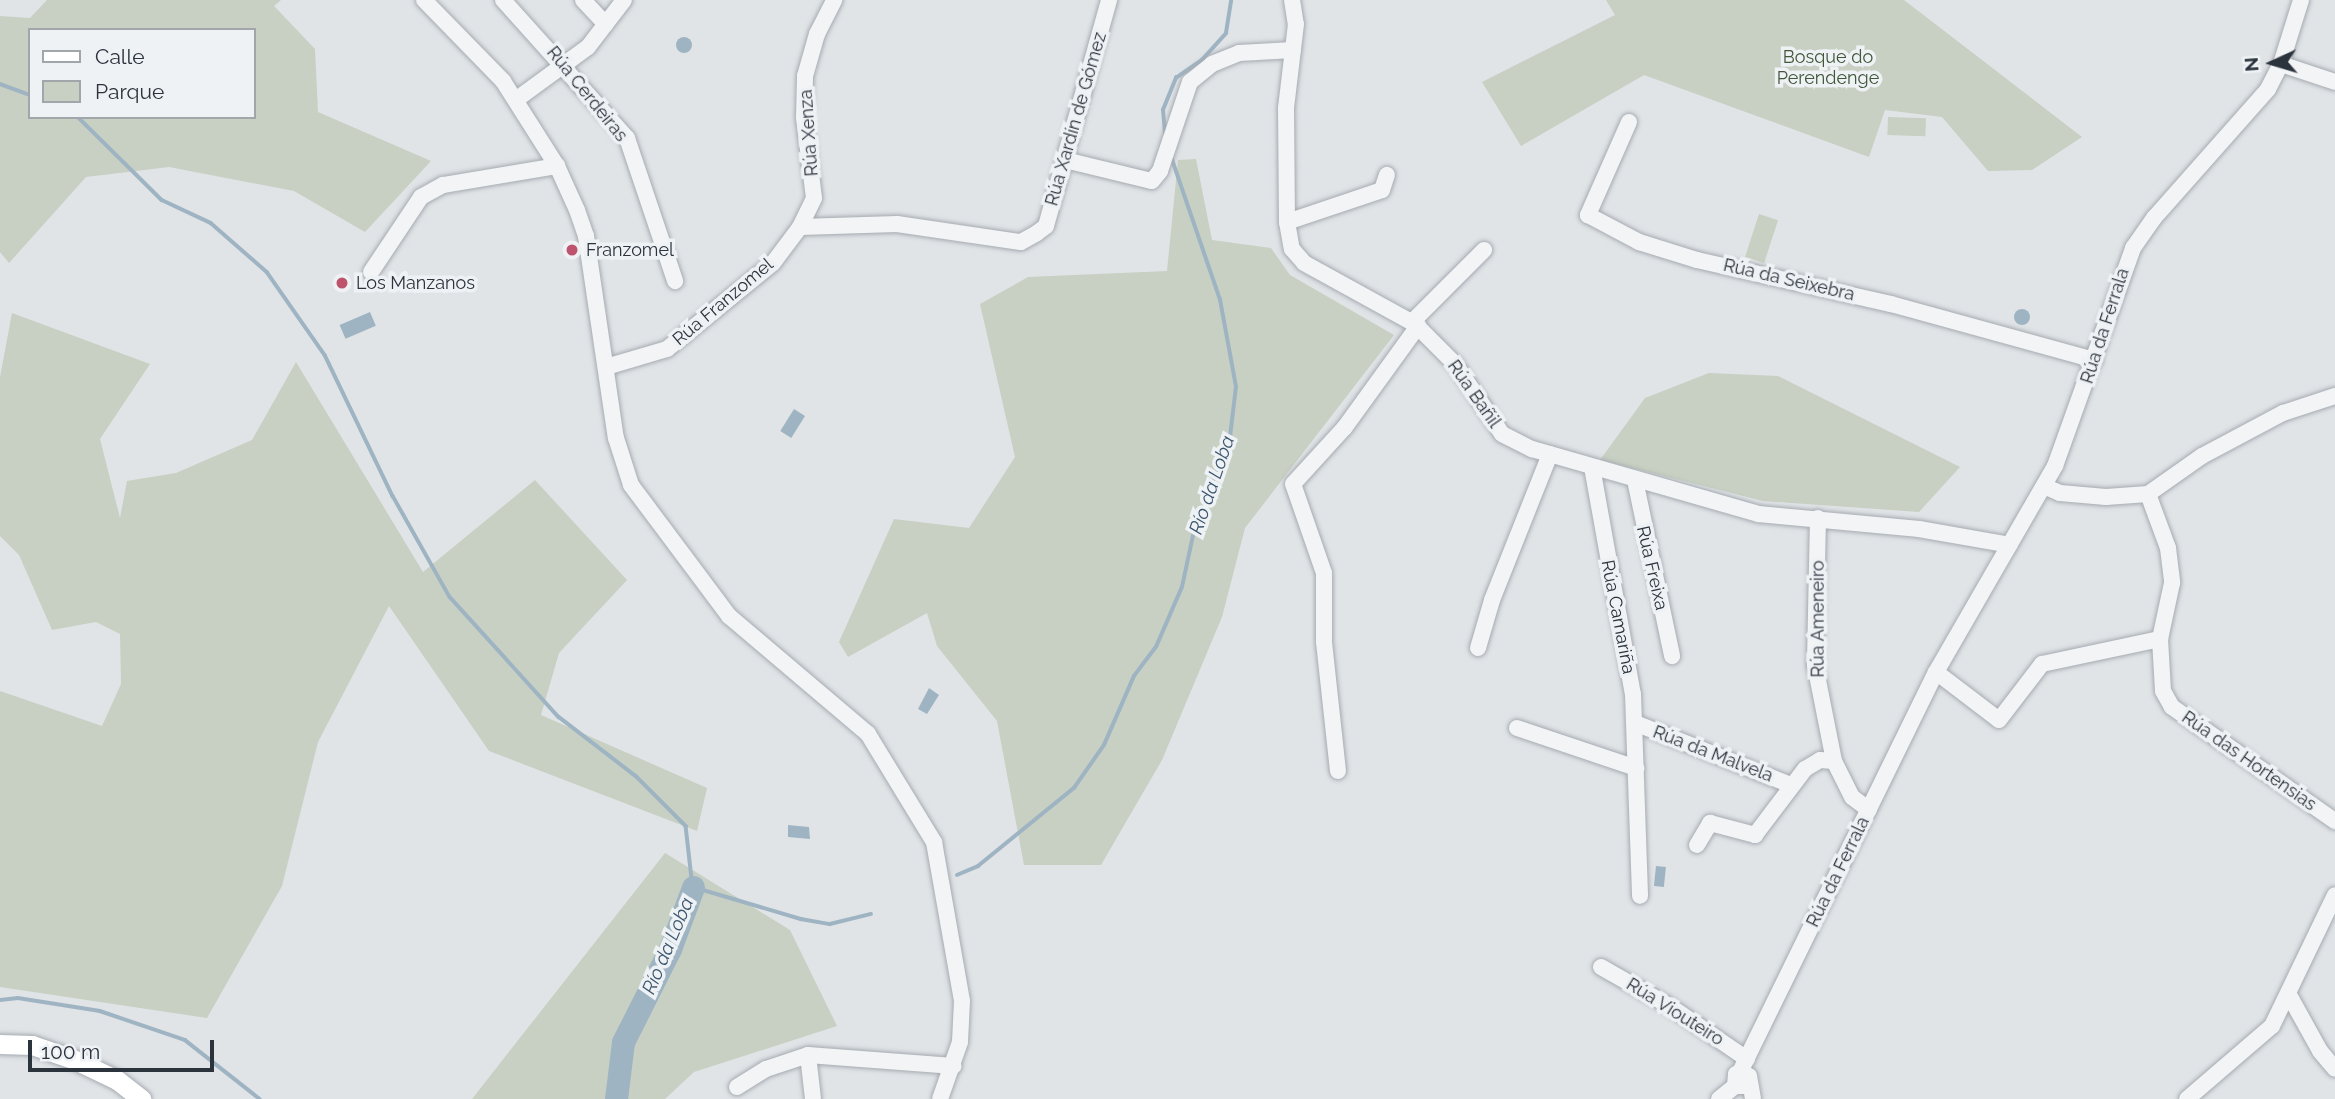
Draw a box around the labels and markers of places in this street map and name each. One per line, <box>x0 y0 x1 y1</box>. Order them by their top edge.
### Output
place label: Franzomel <box>586 239 674 261</box>
marker: Franzomel <box>564 242 580 258</box>
place label: Los Manzanos <box>356 272 475 294</box>
marker: Los Manzanos <box>334 275 350 291</box>

